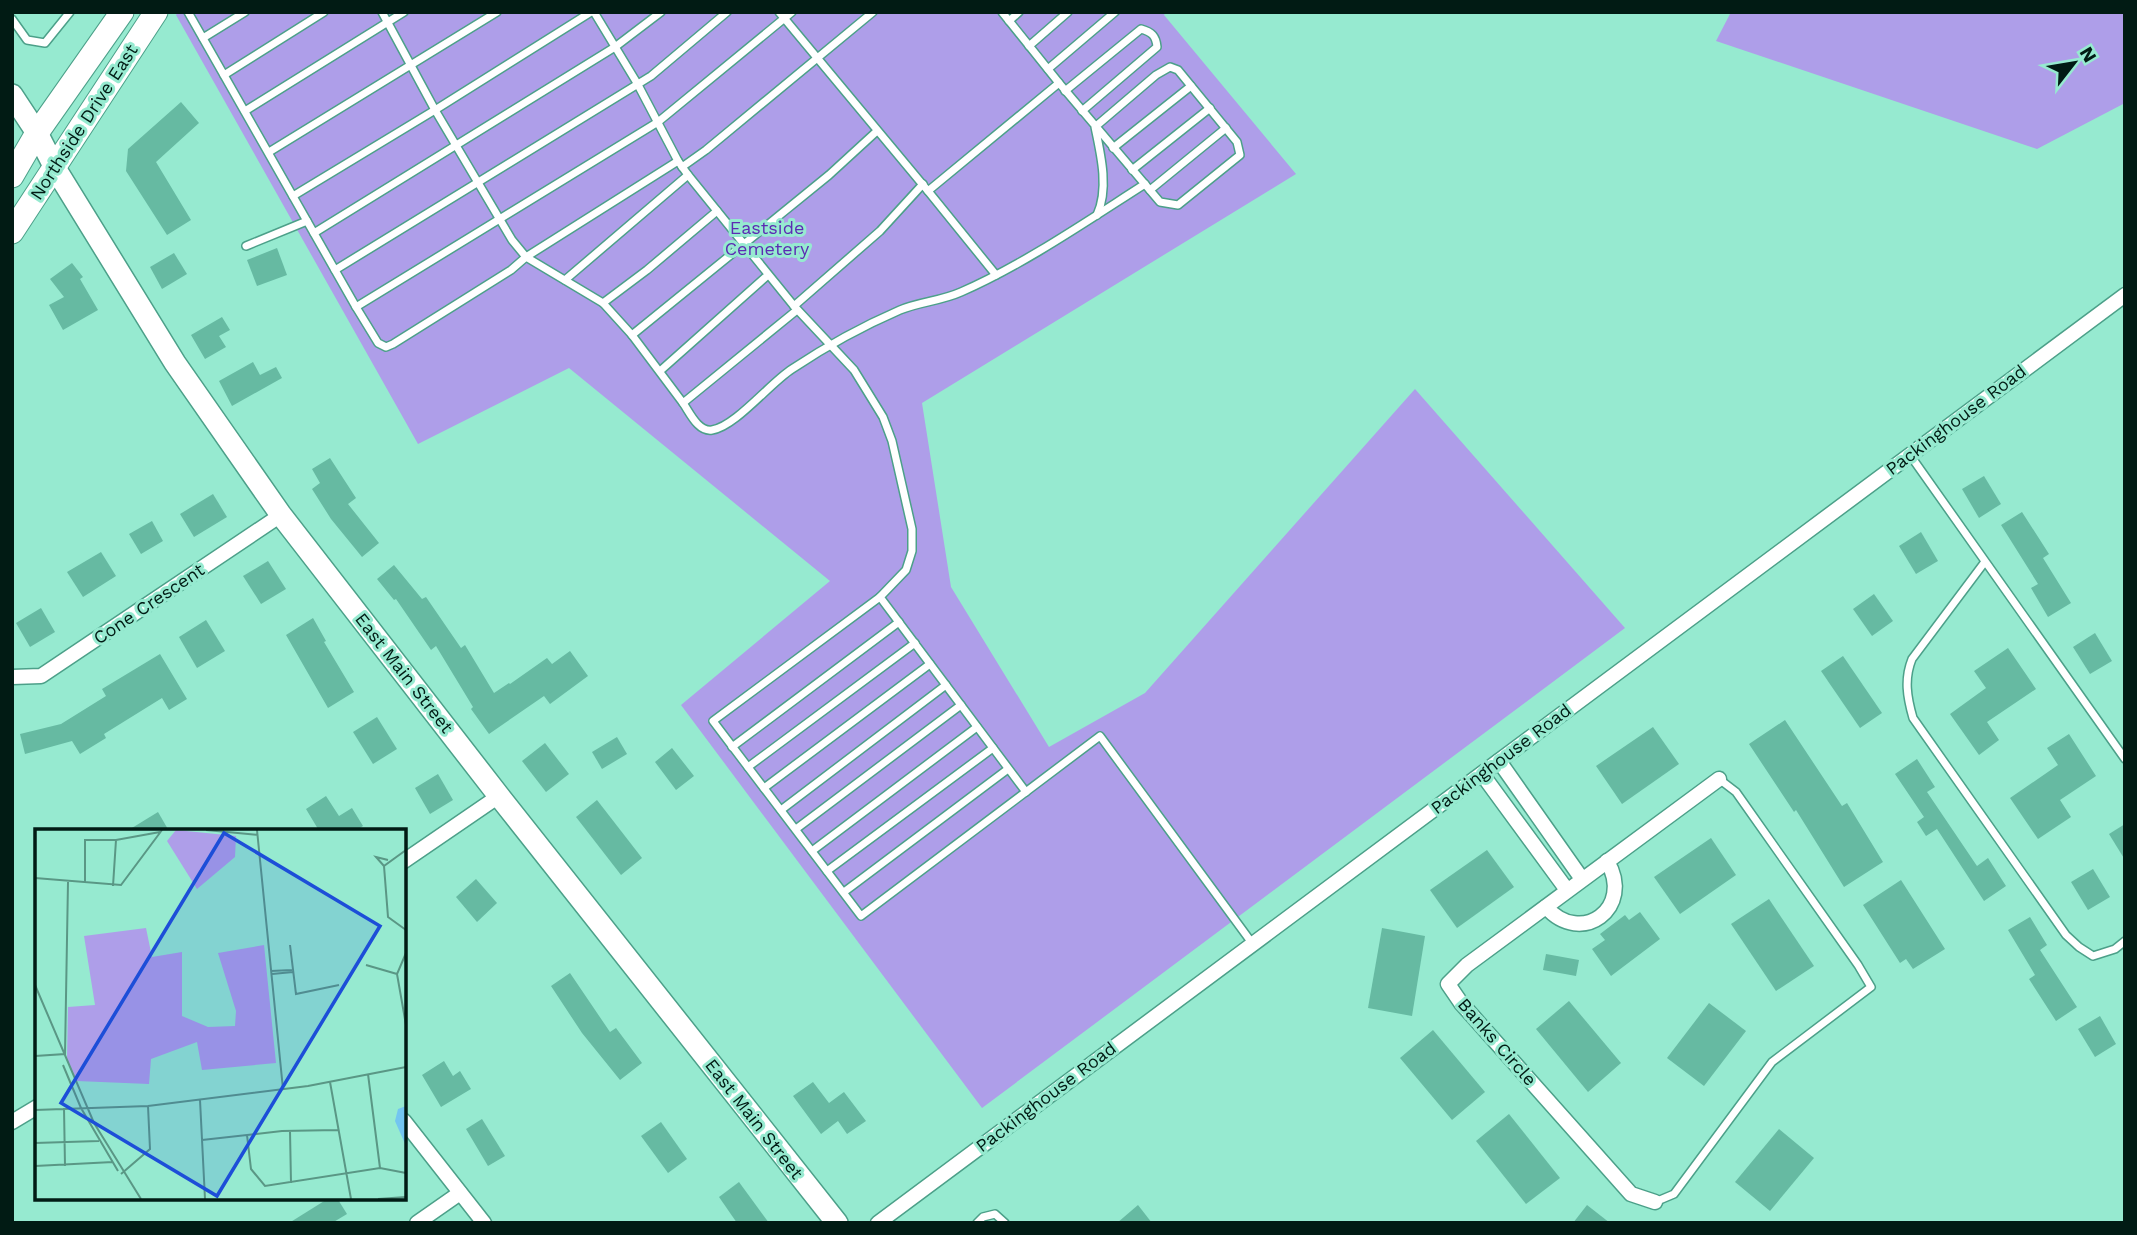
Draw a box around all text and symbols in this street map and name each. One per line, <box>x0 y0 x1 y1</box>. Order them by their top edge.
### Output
north arrow <box>2039 28 2109 98</box>
street label: Northside Drive East <box>25 40 142 203</box>
text: N <box>2075 43 2102 66</box>
park label: Eastside Cemetery <box>725 217 810 259</box>
street label: Packinghouse Road <box>1882 360 2030 479</box>
street label: Cone Crescent <box>89 559 208 648</box>
street label: East Main Street <box>351 608 458 737</box>
street label: Packinghouse Road <box>1427 699 1575 818</box>
inset map <box>35 829 406 1200</box>
street label: Banks Circle <box>1454 994 1541 1090</box>
street label: Packinghouse Road <box>972 1037 1120 1156</box>
street label: East Main Street <box>701 1054 808 1183</box>

